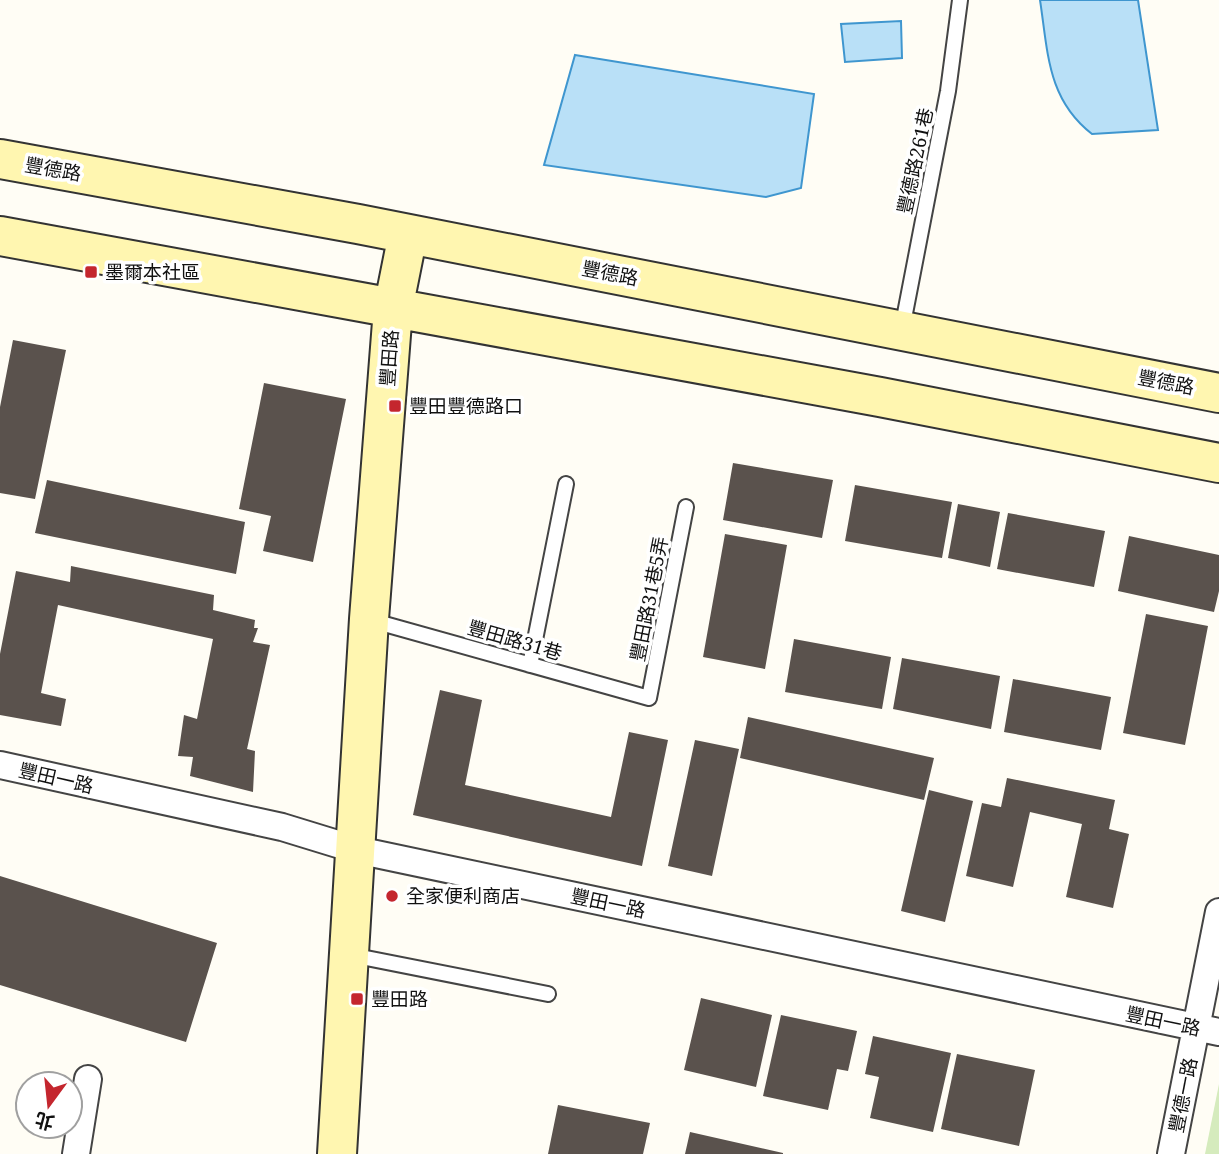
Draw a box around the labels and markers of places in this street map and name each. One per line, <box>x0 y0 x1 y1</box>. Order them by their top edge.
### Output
place label: 墨爾本社區 <box>105 259 200 285</box>
marker: 墨爾本社區 <box>83 264 99 280</box>
place label: 豐田豐德路口 <box>409 393 523 419</box>
marker: 豐田豐德路口 <box>387 398 403 414</box>
place label: 全家便利商店 <box>406 883 520 909</box>
marker: 全家便利商店 <box>384 888 400 904</box>
place label: 豐田路 <box>371 986 428 1012</box>
marker: 豐田路 <box>349 991 365 1007</box>

